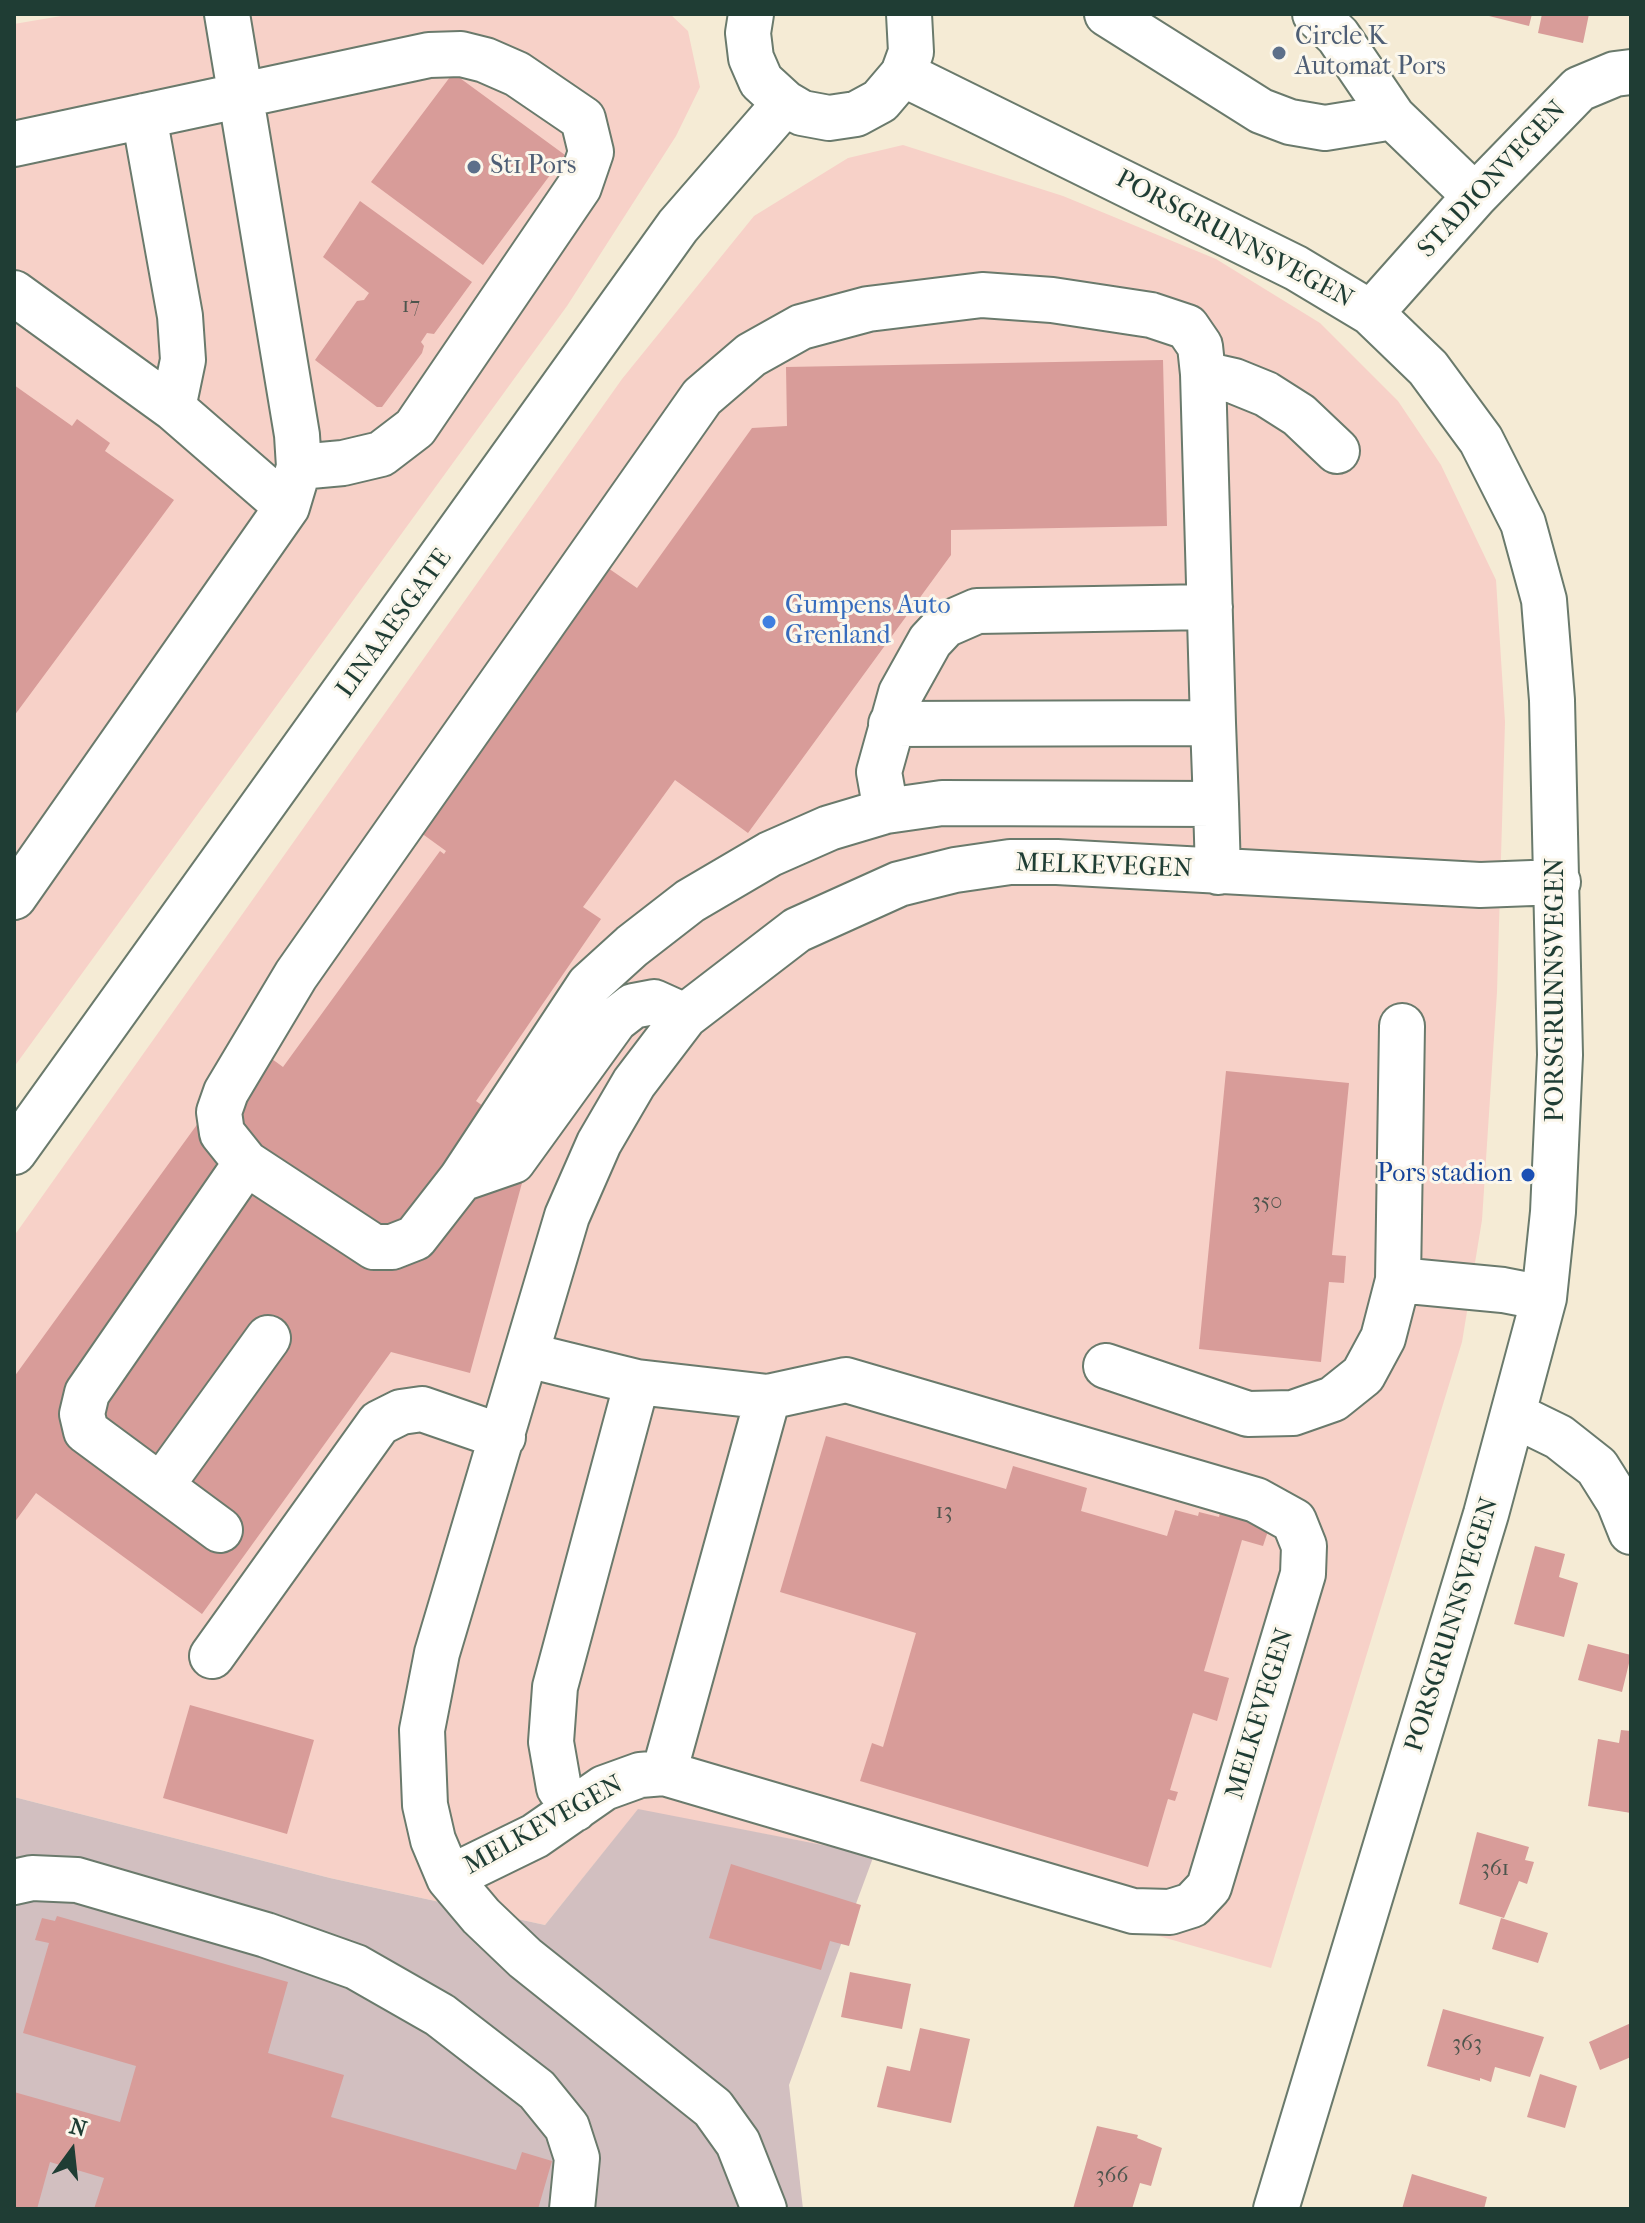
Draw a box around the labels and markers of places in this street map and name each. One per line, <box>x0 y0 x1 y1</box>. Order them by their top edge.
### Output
place label: Circle K Automat Pors <box>1295 22 1446 84</box>
marker: Circle K Automat Pors <box>1270 44 1288 62</box>
place label: St1 Pors <box>490 151 576 183</box>
marker: St1 Pors <box>465 158 483 176</box>
place label: Gumpens Auto Grenland <box>785 591 951 652</box>
marker: Gumpens Auto Grenland <box>760 613 778 631</box>
place label: Pors stadion <box>1377 1159 1512 1191</box>
marker: Pors stadion <box>1519 1166 1537 1184</box>

